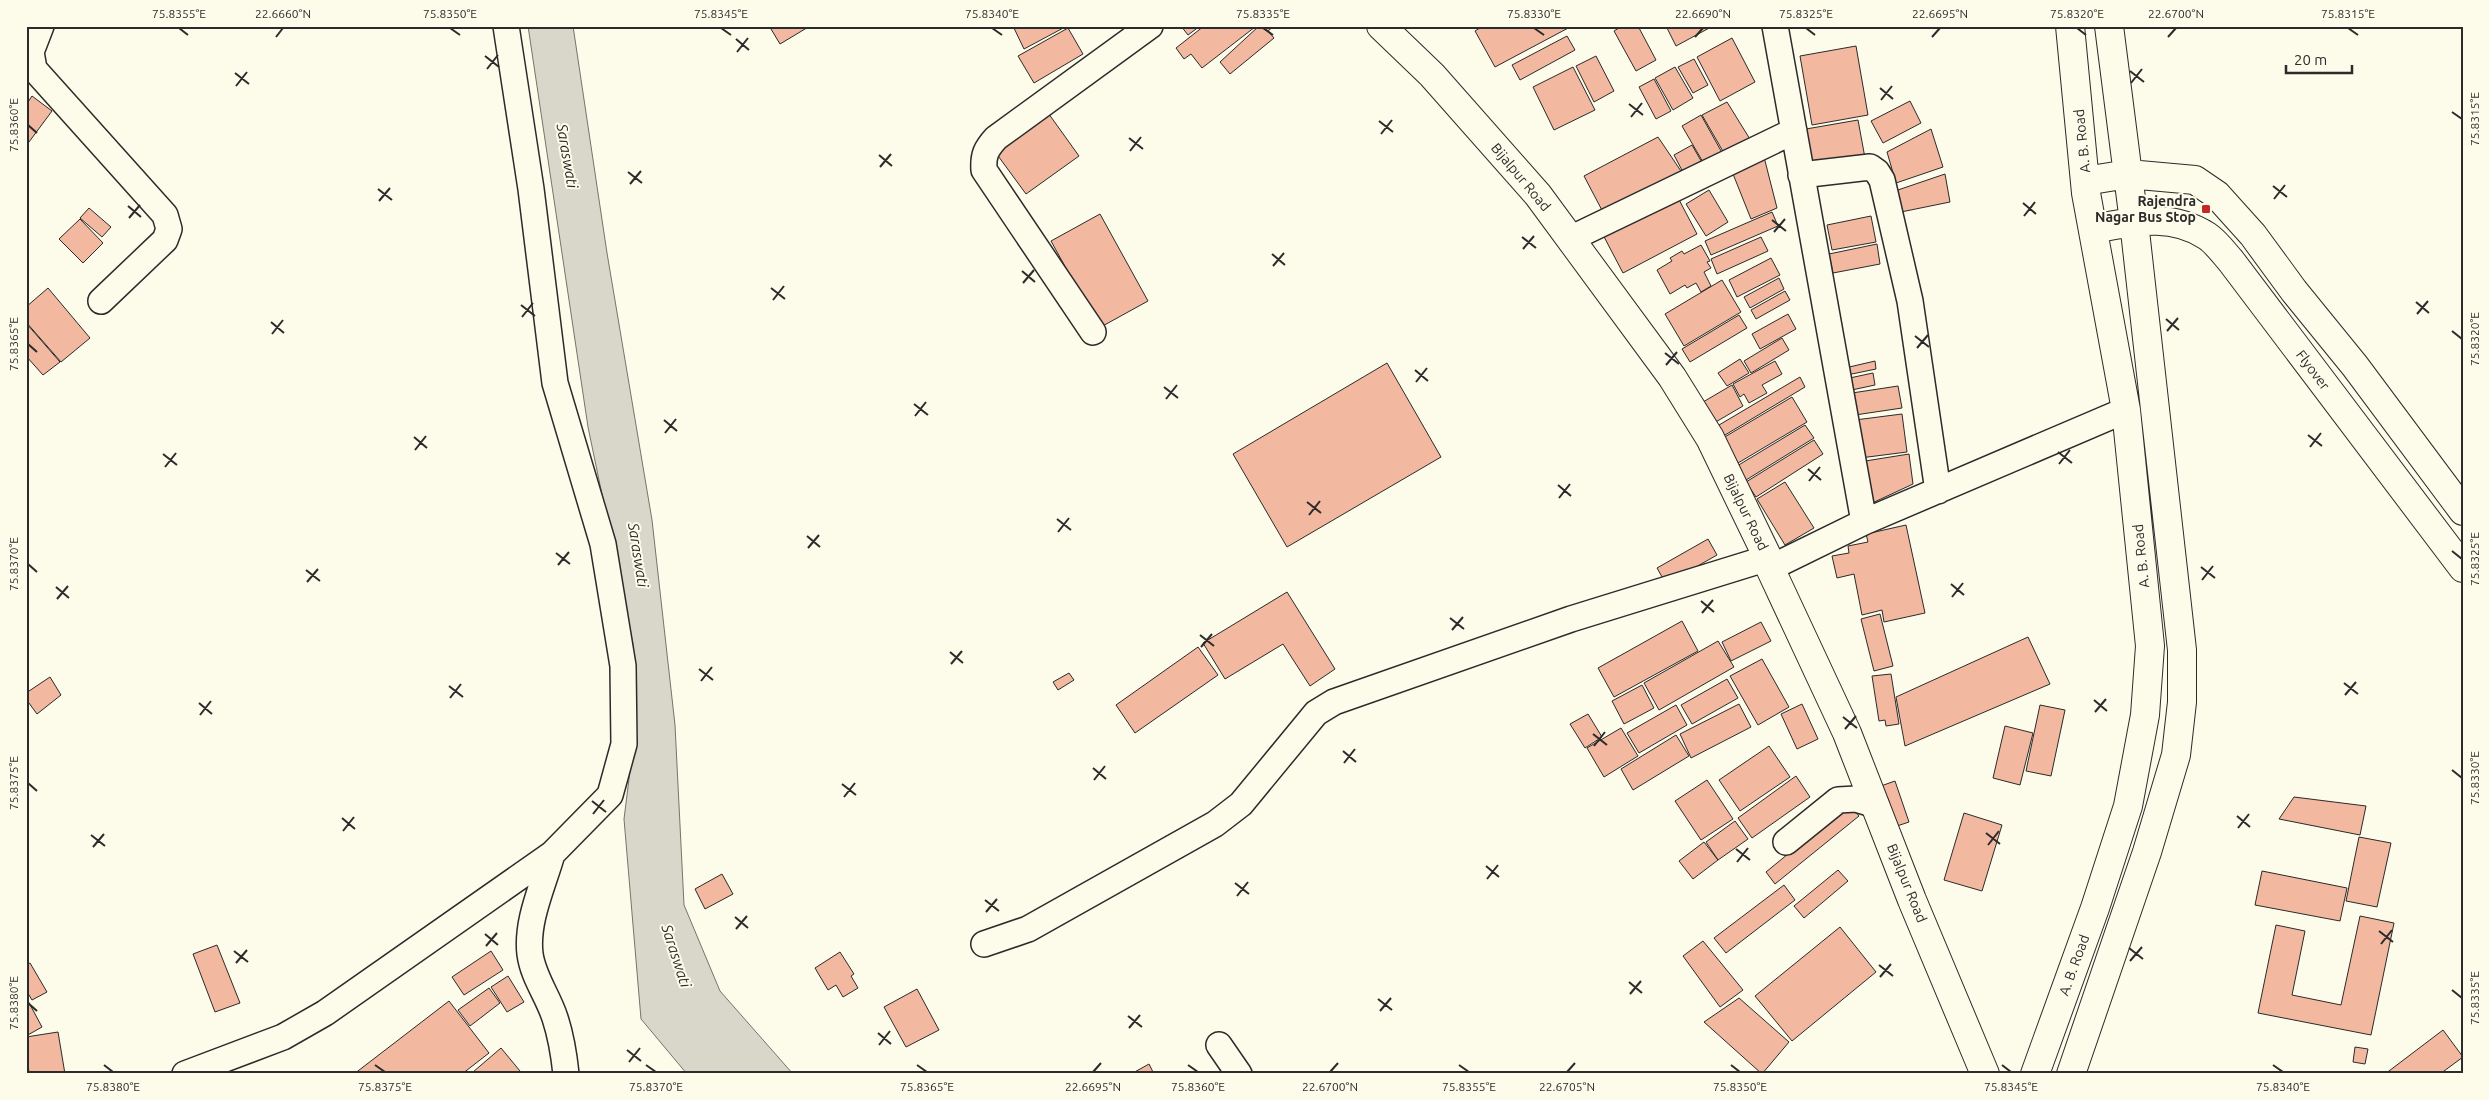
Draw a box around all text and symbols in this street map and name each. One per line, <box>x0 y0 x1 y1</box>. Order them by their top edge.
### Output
text: 75.8355°E <box>152 7 206 20</box>
text: 22.6660°N <box>255 7 311 20</box>
text: 75.8350°E <box>423 7 477 20</box>
text: 75.8345°E <box>694 7 748 20</box>
text: 75.8340°E <box>965 7 1019 20</box>
text: 75.8335°E <box>1236 7 1290 20</box>
text: 75.8330°E <box>1507 7 1561 20</box>
text: 22.6690°N <box>1675 7 1731 20</box>
text: 75.8325°E <box>1779 7 1833 20</box>
text: 22.6695°N <box>1912 7 1968 20</box>
text: 75.8320°E <box>2050 7 2104 20</box>
text: 22.6700°N <box>2148 7 2204 20</box>
text: 75.8315°E <box>2321 7 2375 20</box>
scale bar <box>2286 42 2353 74</box>
text: 20 m <box>2294 51 2327 68</box>
text: 75.8315°E <box>2468 92 2481 146</box>
text: 75.8360°E <box>7 98 20 152</box>
street label: A. B. Road <box>2071 108 2093 174</box>
water label: Saraswati <box>553 121 582 191</box>
street label: Bijalpur Road <box>1488 140 1554 214</box>
place label: Rajendra Nagar Bus Stop <box>2095 193 2196 225</box>
marker: Rajendra Nagar Bus Stop <box>2200 203 2212 215</box>
text: 75.8320°E <box>2468 312 2481 366</box>
text: 75.8365°E <box>7 317 20 371</box>
street label: Flyover <box>2293 347 2334 394</box>
street label: Bijalpur Road <box>1721 471 1771 553</box>
water label: Saraswati <box>625 520 652 590</box>
street label: A. B. Road <box>2130 523 2152 589</box>
text: 75.8325°E <box>2468 532 2481 586</box>
text: 75.8370°E <box>7 537 20 591</box>
text: 75.8330°E <box>2468 751 2481 805</box>
text: 75.8375°E <box>7 756 20 810</box>
street label: Bijalpur Road <box>1884 841 1930 925</box>
water label: Saraswati <box>658 921 695 991</box>
street label: A. B. Road <box>2056 932 2092 998</box>
text: 75.8335°E <box>2468 971 2481 1025</box>
text: 75.8380°E <box>7 976 20 1030</box>
text: 75.8380°E <box>86 1080 140 1093</box>
text: 75.8375°E <box>358 1080 412 1093</box>
text: 75.8370°E <box>629 1080 683 1093</box>
text: 75.8365°E <box>900 1080 954 1093</box>
text: 22.6695°N <box>1065 1080 1121 1093</box>
text: 75.8360°E <box>1171 1080 1225 1093</box>
text: 22.6700°N <box>1302 1080 1358 1093</box>
text: 75.8355°E <box>1442 1080 1496 1093</box>
text: 22.6705°N <box>1539 1080 1595 1093</box>
text: 75.8350°E <box>1713 1080 1767 1093</box>
text: 75.8345°E <box>1984 1080 2038 1093</box>
text: 75.8340°E <box>2256 1080 2310 1093</box>

